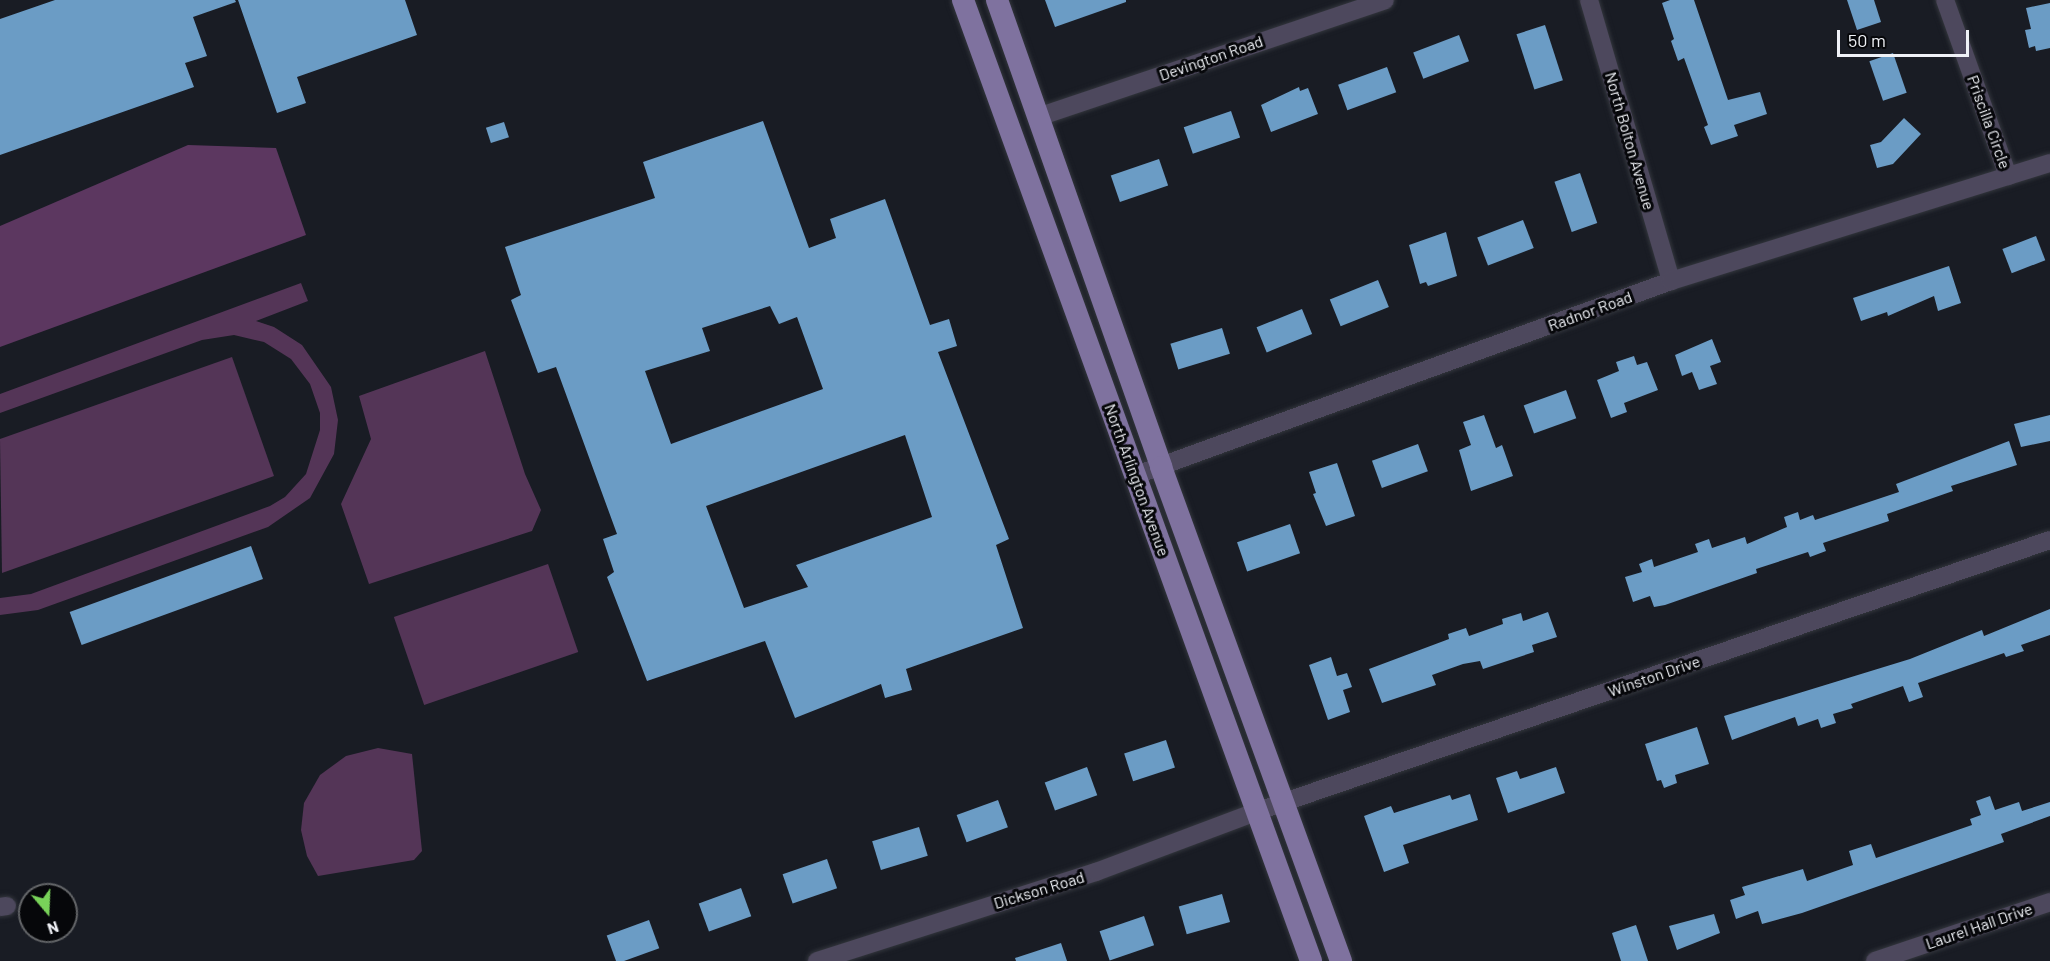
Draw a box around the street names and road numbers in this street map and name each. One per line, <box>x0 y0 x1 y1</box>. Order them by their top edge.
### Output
street label: Devington Road <box>1157 31 1265 85</box>
street label: North Bolton Avenue <box>1601 70 1659 212</box>
street label: Priscilla Circle <box>1963 73 2015 171</box>
street label: Radnor Road <box>1545 287 1635 335</box>
street label: North Arlington Avenue <box>1100 401 1174 559</box>
street label: Winston Drive <box>1605 651 1703 701</box>
street label: Dickson Road <box>991 867 1087 913</box>
street label: Laurel Hall Drive <box>1923 899 2035 953</box>

